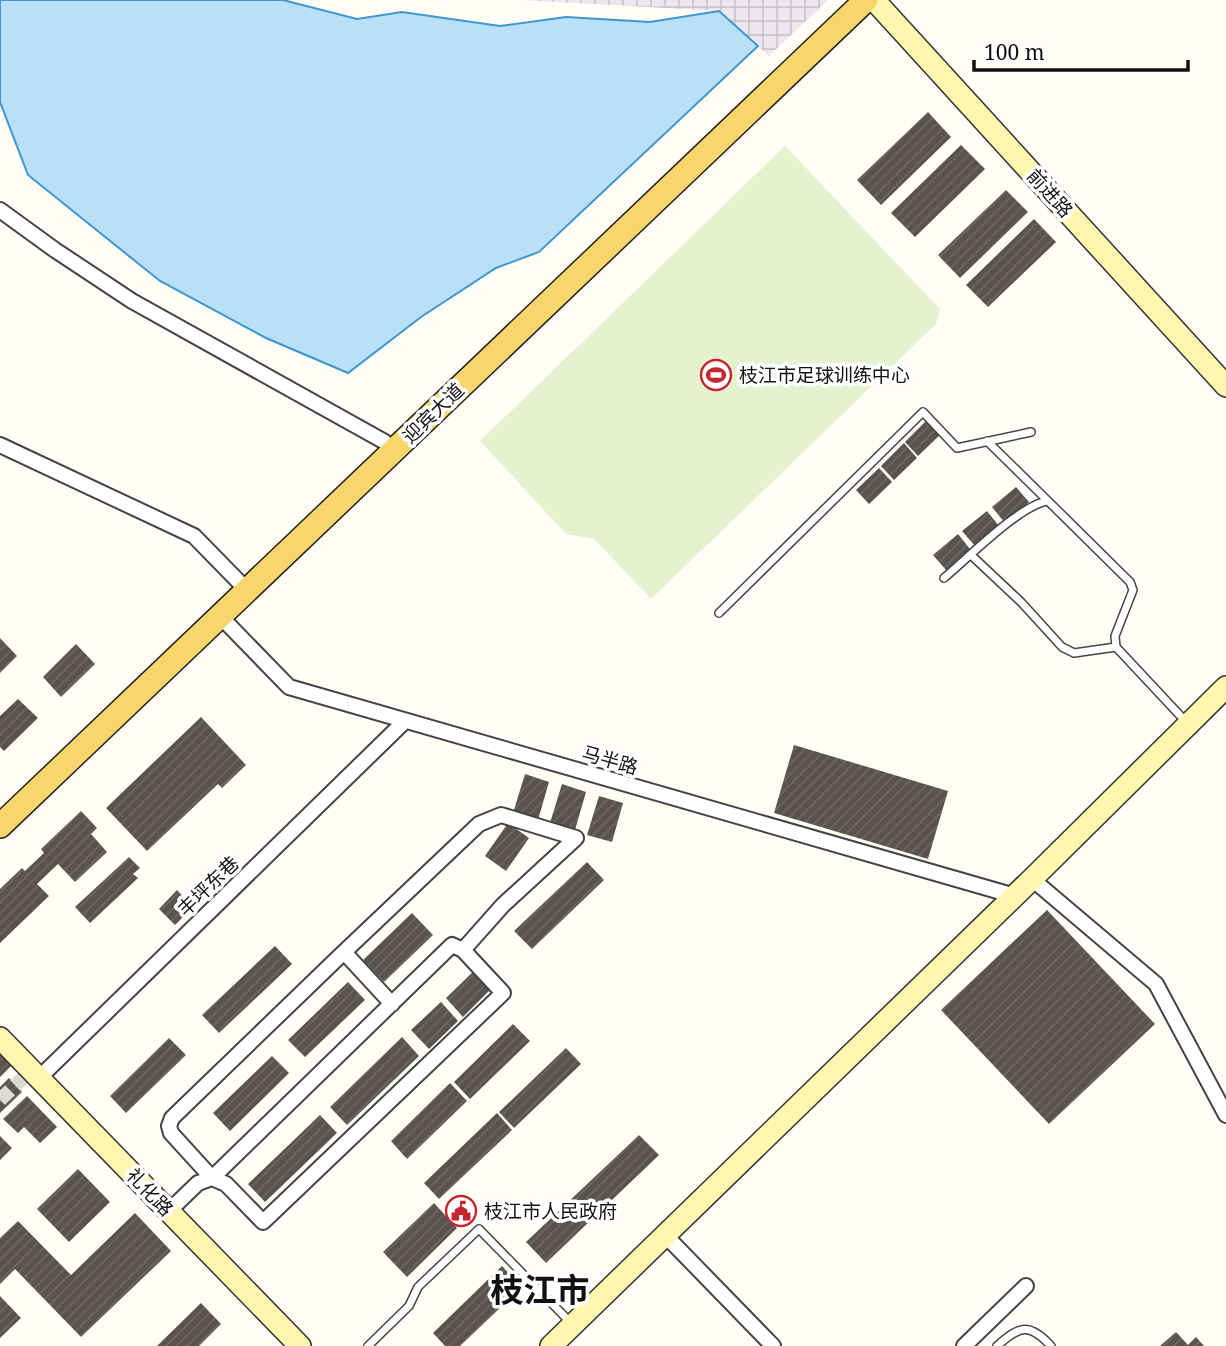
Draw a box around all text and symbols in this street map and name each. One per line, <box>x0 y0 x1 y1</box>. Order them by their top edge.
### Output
scale bar <box>974 28 1188 72</box>
text: 100 m <box>984 38 1045 66</box>
street label: 前进路 <box>1021 163 1079 223</box>
sports icon: 枝江市足球训练中心 <box>699 358 733 392</box>
place label: 枝江市足球训练中心 <box>739 362 910 388</box>
street label: 迎宾大道 <box>397 377 469 449</box>
street label: 马半路 <box>579 740 641 780</box>
street label: 丰坪东巷 <box>172 850 244 922</box>
street label: 礼化路 <box>121 1162 179 1222</box>
public building icon: 枝江市人民政府 <box>444 1194 478 1228</box>
place label: 枝江市人民政府 <box>484 1198 617 1224</box>
district label: 枝江市 <box>491 1267 590 1312</box>

